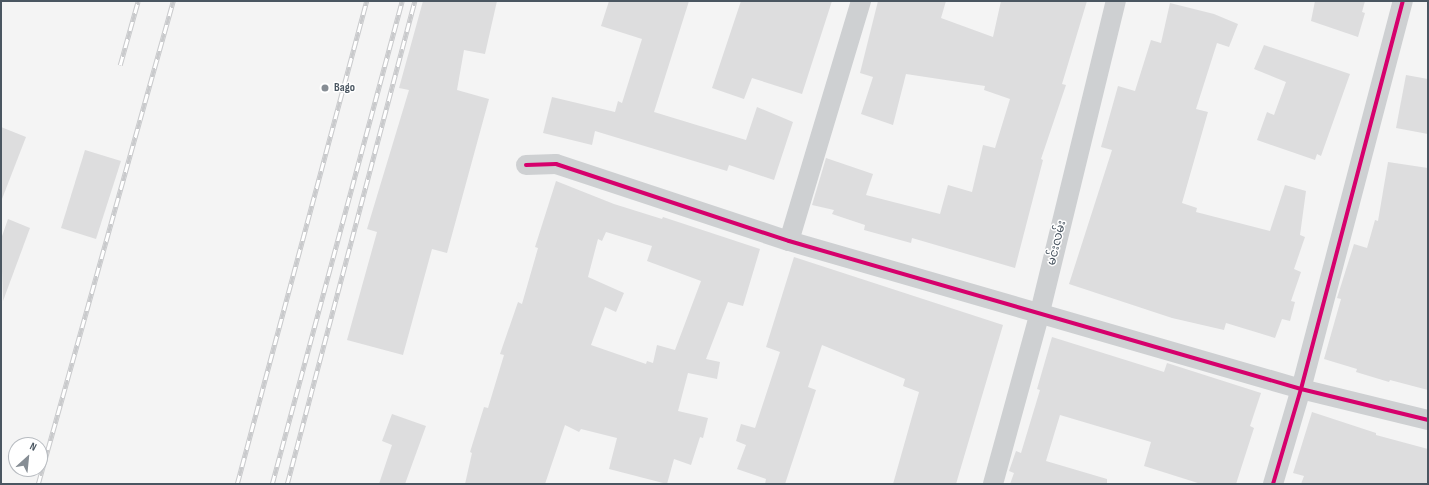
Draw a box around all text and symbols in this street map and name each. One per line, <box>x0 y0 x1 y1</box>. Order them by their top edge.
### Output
place label: Bago <box>334 81 355 95</box>
marker: Bago <box>319 82 331 94</box>
street label: မင်းလမ်း <box>1044 219 1070 267</box>
north arrow <box>8 437 48 477</box>
text: N <box>28 440 39 454</box>

